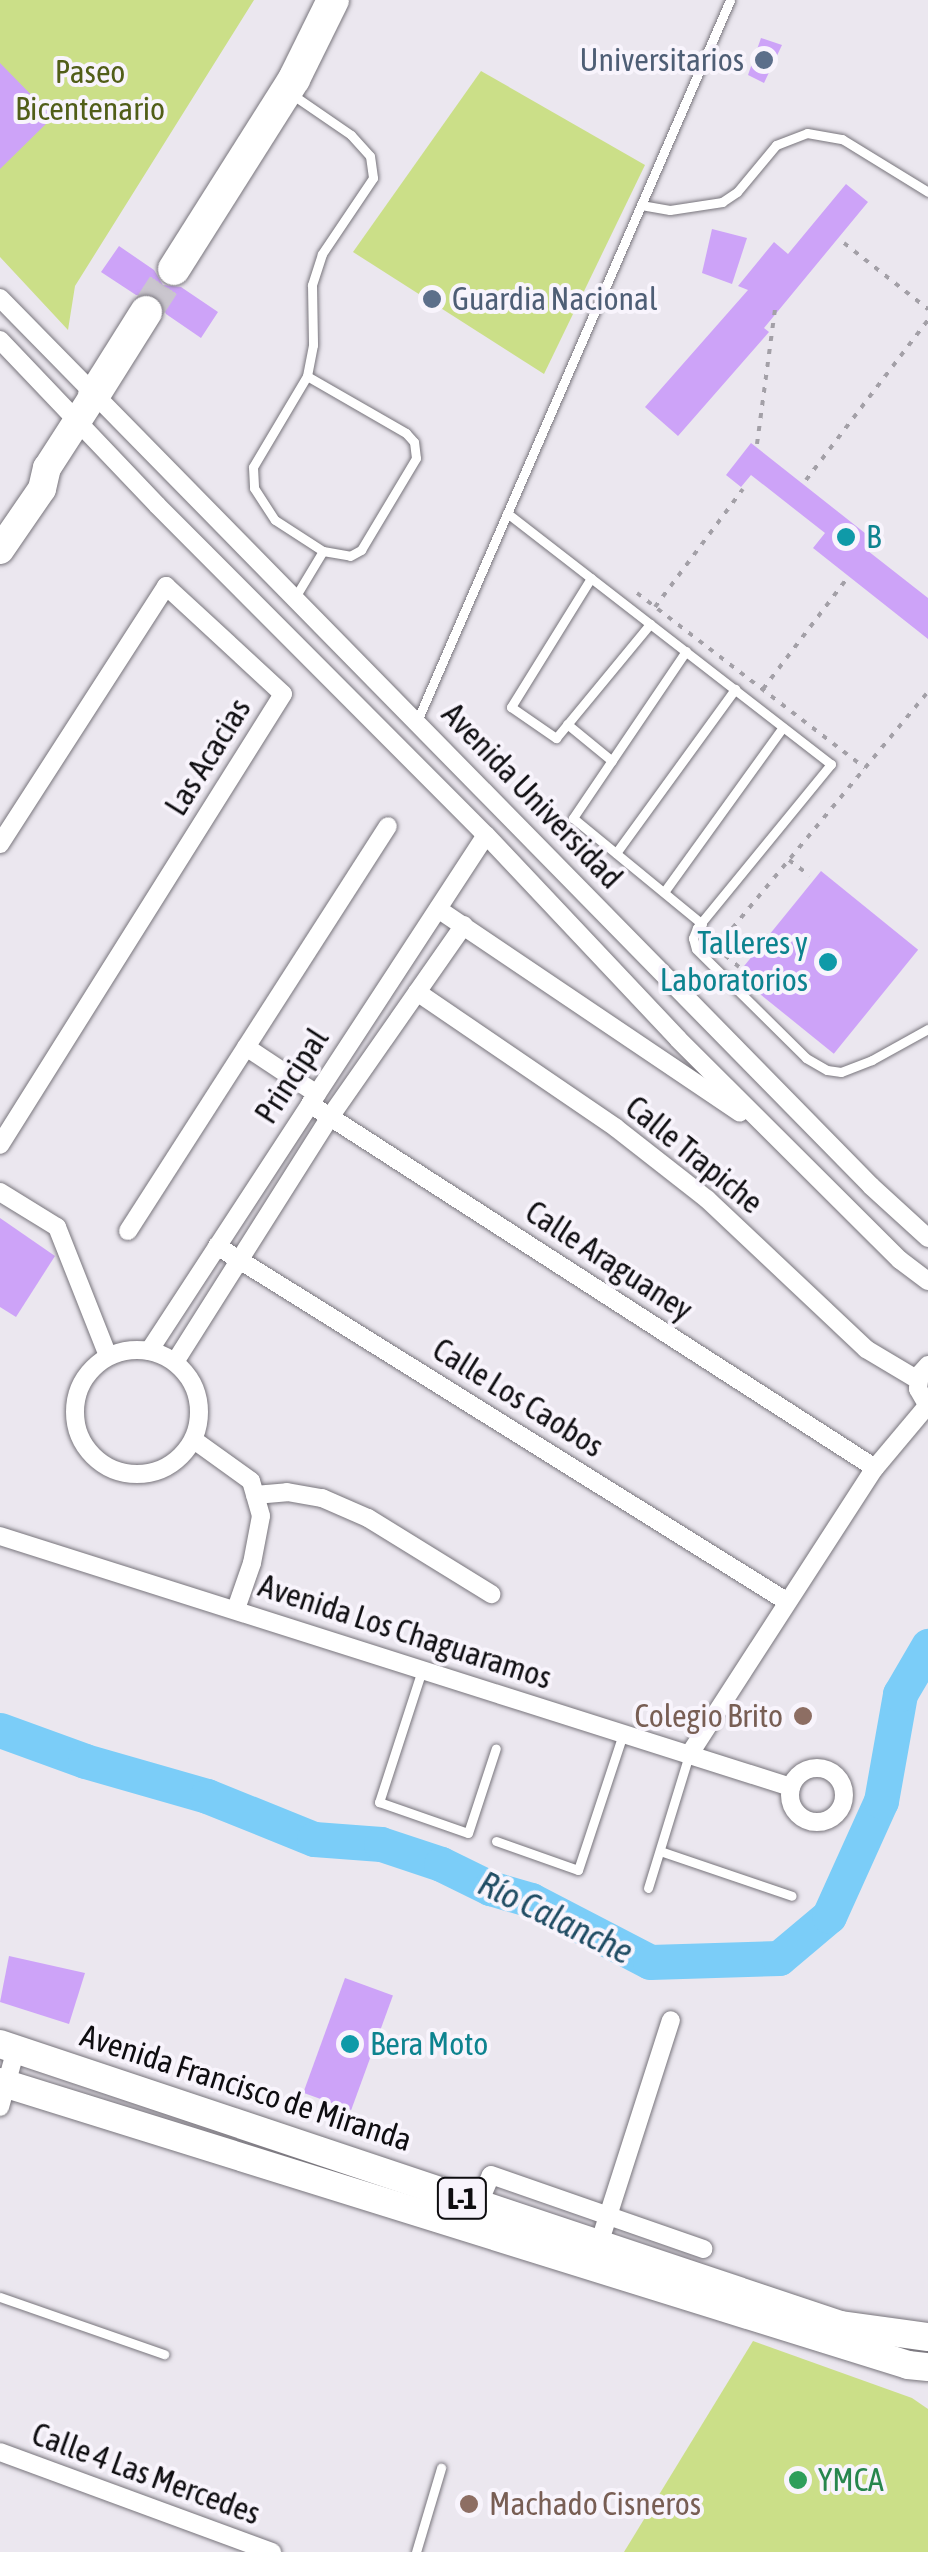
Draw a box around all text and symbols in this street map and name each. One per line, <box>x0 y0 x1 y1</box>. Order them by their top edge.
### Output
place label: Universitarios <box>580 41 744 79</box>
marker: Universitarios <box>753 49 775 71</box>
park label: Paseo Bicentenario <box>15 54 165 129</box>
place label: Guardia Nacional <box>452 280 657 318</box>
marker: Guardia Nacional <box>421 288 443 310</box>
place label: B <box>866 518 881 556</box>
marker: B <box>835 526 857 548</box>
street label: Las Acacias <box>157 691 259 823</box>
street label: Avenida Universidad <box>434 695 630 897</box>
place label: Talleres y Laboratorios <box>660 925 808 1000</box>
marker: Talleres y Laboratorios <box>817 951 839 973</box>
street label: Principal <box>247 1021 337 1131</box>
street label: Calle Trapiche <box>618 1088 770 1222</box>
street label: Calle Araguaney <box>518 1193 700 1329</box>
street label: Calle Los Caobos <box>426 1330 610 1466</box>
street label: Avenida Los Chaguaramos <box>254 1567 556 1697</box>
place label: Colegio Brito <box>634 1697 783 1735</box>
marker: Colegio Brito <box>792 1705 814 1727</box>
water label: Río Calanche <box>472 1862 640 1972</box>
street label: Avenida Francisco de Miranda <box>76 2016 416 2160</box>
place label: Bera Moto <box>370 2025 488 2063</box>
marker: Bera Moto <box>339 2033 361 2055</box>
road number: L-1 <box>434 2173 490 2223</box>
street label: Calle 4 Las Mercedes <box>27 2415 265 2533</box>
place label: YMCA <box>818 2461 884 2499</box>
marker: YMCA <box>787 2469 809 2491</box>
place label: Machado Cisneros <box>489 2485 701 2523</box>
marker: Machado Cisneros <box>458 2493 480 2515</box>

